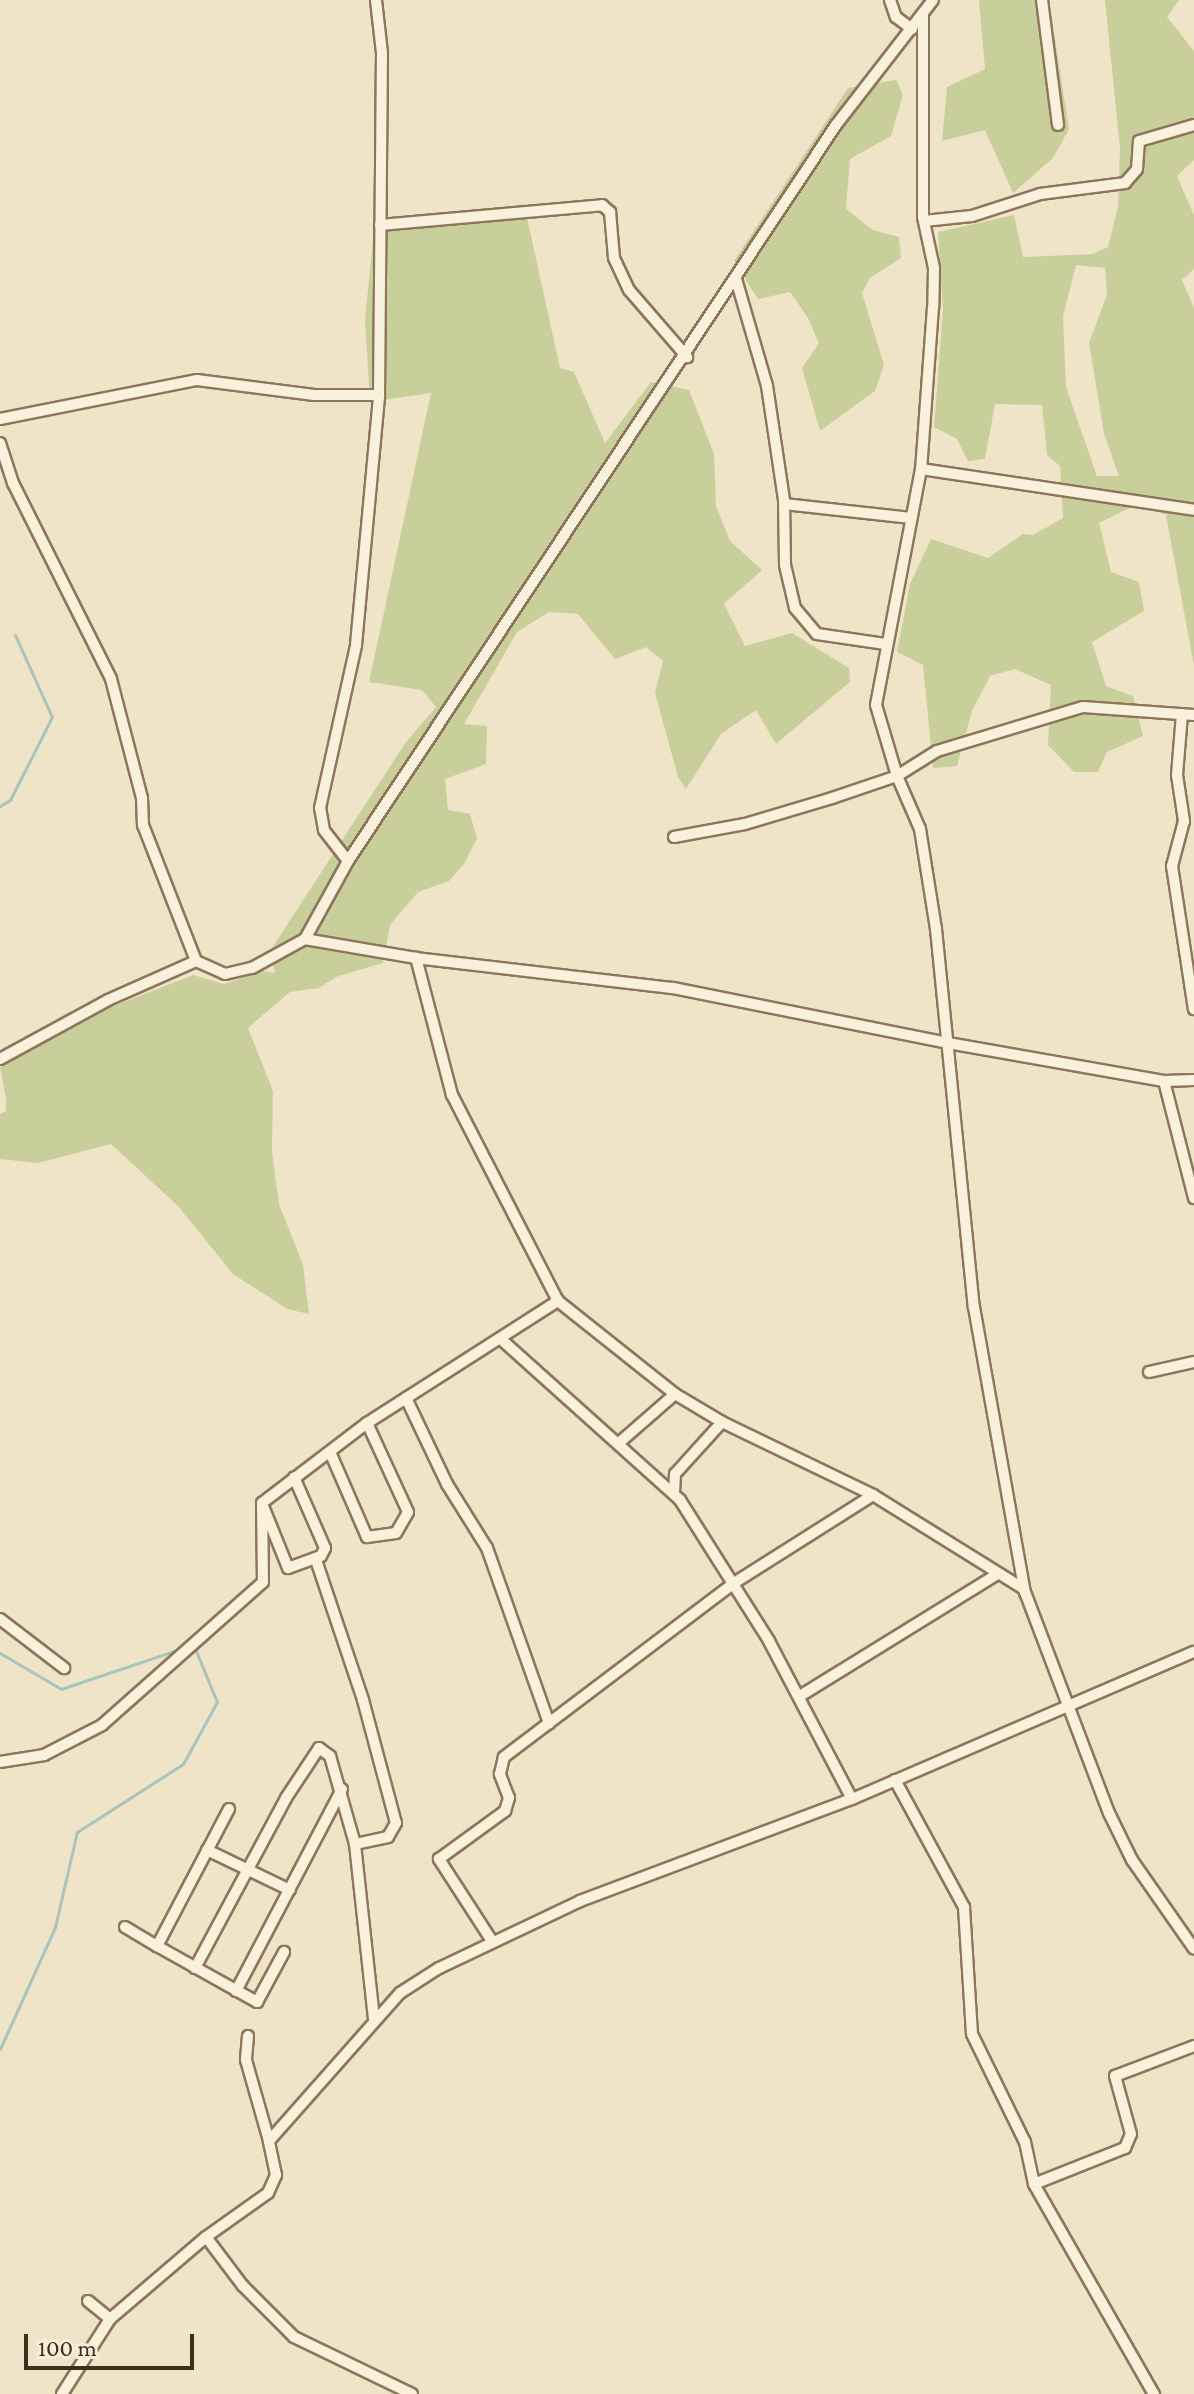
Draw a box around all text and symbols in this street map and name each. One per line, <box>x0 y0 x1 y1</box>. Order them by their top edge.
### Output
scale bar <box>28 2318 198 2368</box>
text: 100 m <box>38 2334 97 2361</box>

